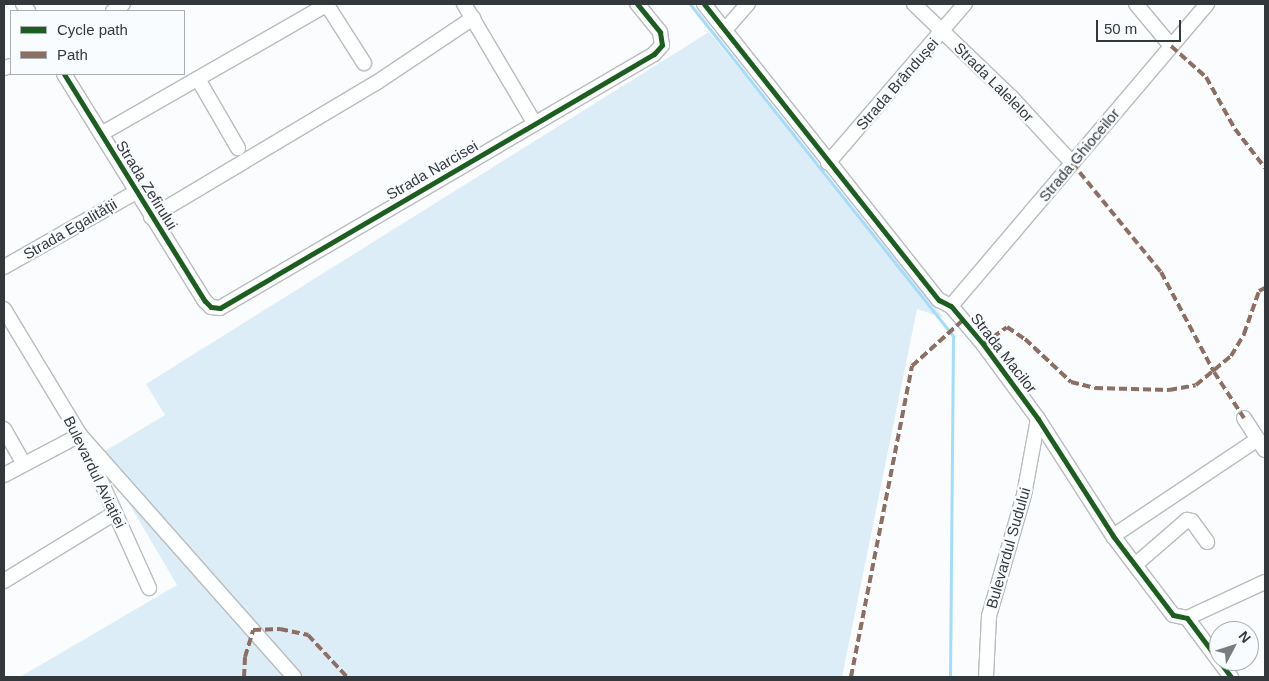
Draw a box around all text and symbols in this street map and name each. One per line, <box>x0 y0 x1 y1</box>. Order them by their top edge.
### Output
legend <box>10 10 185 75</box>
scale bar <box>1099 10 1184 42</box>
text: 50 m <box>1104 20 1137 37</box>
text: Cycle path <box>57 21 128 38</box>
street label: Strada Brândușei <box>852 34 942 134</box>
street label: Strada Lalelelor <box>950 38 1038 126</box>
text: Path <box>57 46 88 63</box>
street label: Strada Ghioceilor <box>1035 105 1123 205</box>
street label: Strada Zefirului <box>112 137 182 233</box>
street label: Strada Narcisei <box>383 137 481 203</box>
street label: Strada Egalității <box>20 195 120 263</box>
street label: Strada Macilor <box>967 309 1041 397</box>
street label: Bulevardul Aviației <box>60 413 130 531</box>
street label: Bulevardul Sudului <box>982 485 1034 611</box>
north arrow <box>1209 621 1259 671</box>
text: N <box>1235 628 1254 646</box>

